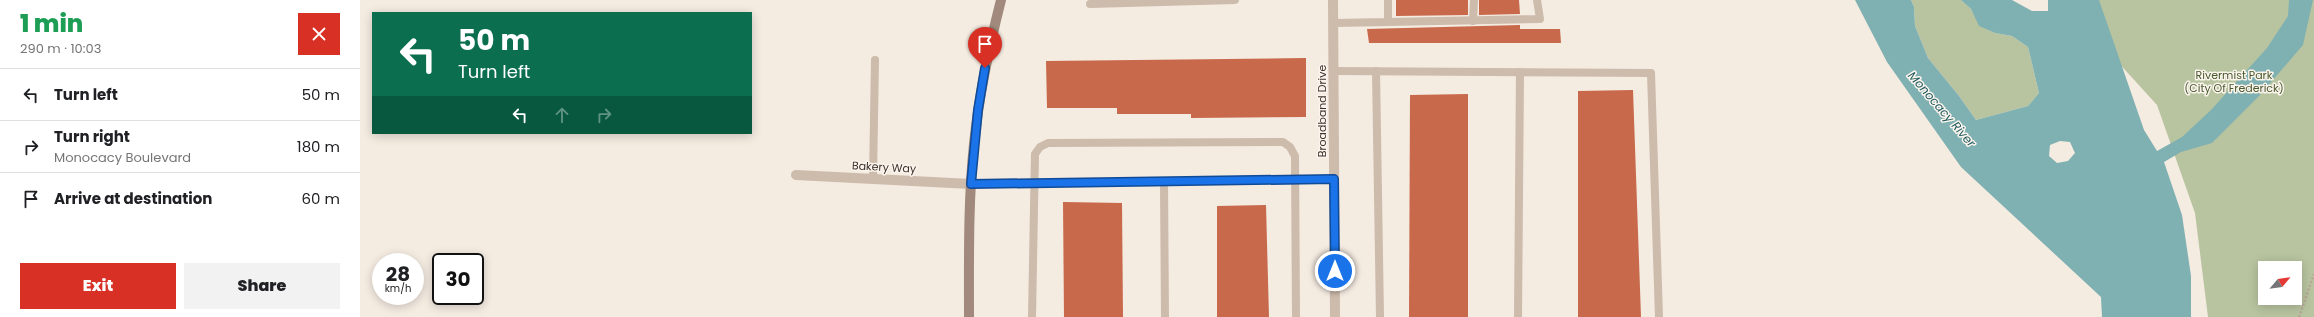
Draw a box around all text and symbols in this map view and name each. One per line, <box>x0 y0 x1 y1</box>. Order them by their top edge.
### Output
text: 1 min <box>20 7 83 40</box>
button: close <box>298 13 340 55</box>
text: 50 m <box>458 21 530 60</box>
pin <box>968 27 1002 68</box>
icon: left <box>392 28 444 80</box>
icon: arrive <box>974 33 996 55</box>
text: 290 m · 10:03 <box>20 39 101 58</box>
text: Turn left <box>458 59 530 84</box>
street label: Broadband Drive <box>1314 65 1330 157</box>
water label: Monocacy River <box>1904 67 1980 151</box>
park label: Rivermist Park (City Of Frederick) <box>2184 67 2284 96</box>
icon: left <box>20 84 42 106</box>
text: Turn left <box>54 84 118 105</box>
text: 50 m <box>302 84 340 105</box>
icon: left <box>509 104 531 126</box>
icon: ahead <box>551 104 573 126</box>
icon: right <box>593 104 615 126</box>
text: Turn right <box>54 126 130 147</box>
icon: right <box>20 136 42 158</box>
text: 180 m <box>297 136 340 157</box>
text: Monocacy Boulevard <box>54 148 191 167</box>
street label: Bakery Way <box>851 157 917 177</box>
icon: arrive <box>20 188 42 210</box>
text: Arrive at destination <box>54 188 212 209</box>
text: 60 m <box>302 188 340 209</box>
position arrow <box>1314 250 1356 292</box>
speed limit sign: 30 <box>432 253 484 305</box>
text: 28 <box>386 260 410 288</box>
north arrow <box>2258 261 2302 305</box>
map controls <box>2258 261 2302 305</box>
button: Exit <box>20 263 176 309</box>
button: Share <box>184 263 340 309</box>
text: km/h <box>385 281 411 296</box>

